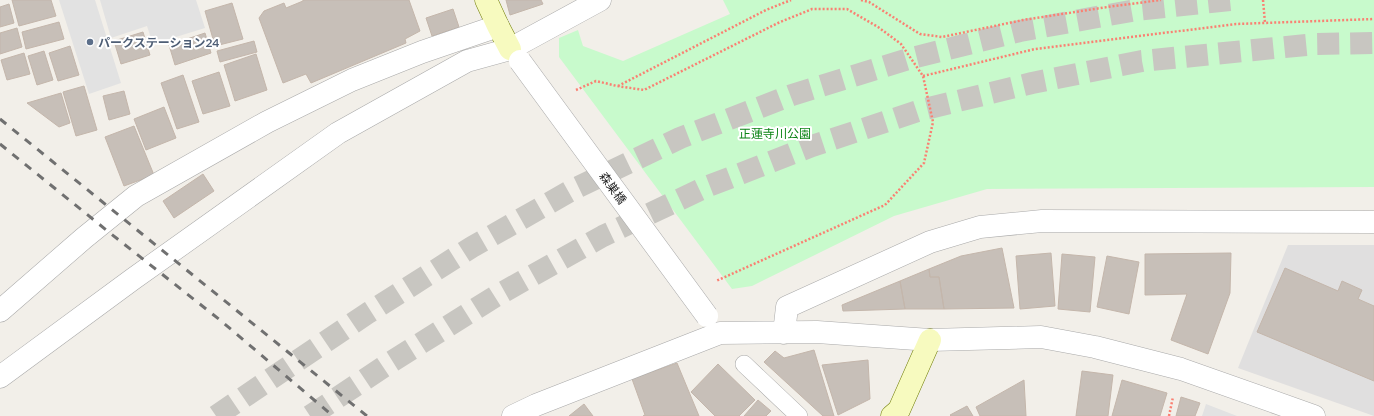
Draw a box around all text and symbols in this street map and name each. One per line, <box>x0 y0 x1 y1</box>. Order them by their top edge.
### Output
place label: パークステーション24 <box>98 35 219 50</box>
marker: パークステーション24 <box>85 37 95 47</box>
park label: 正蓮寺川公園 <box>739 126 811 141</box>
street label: 森巣橋 <box>596 169 630 207</box>

